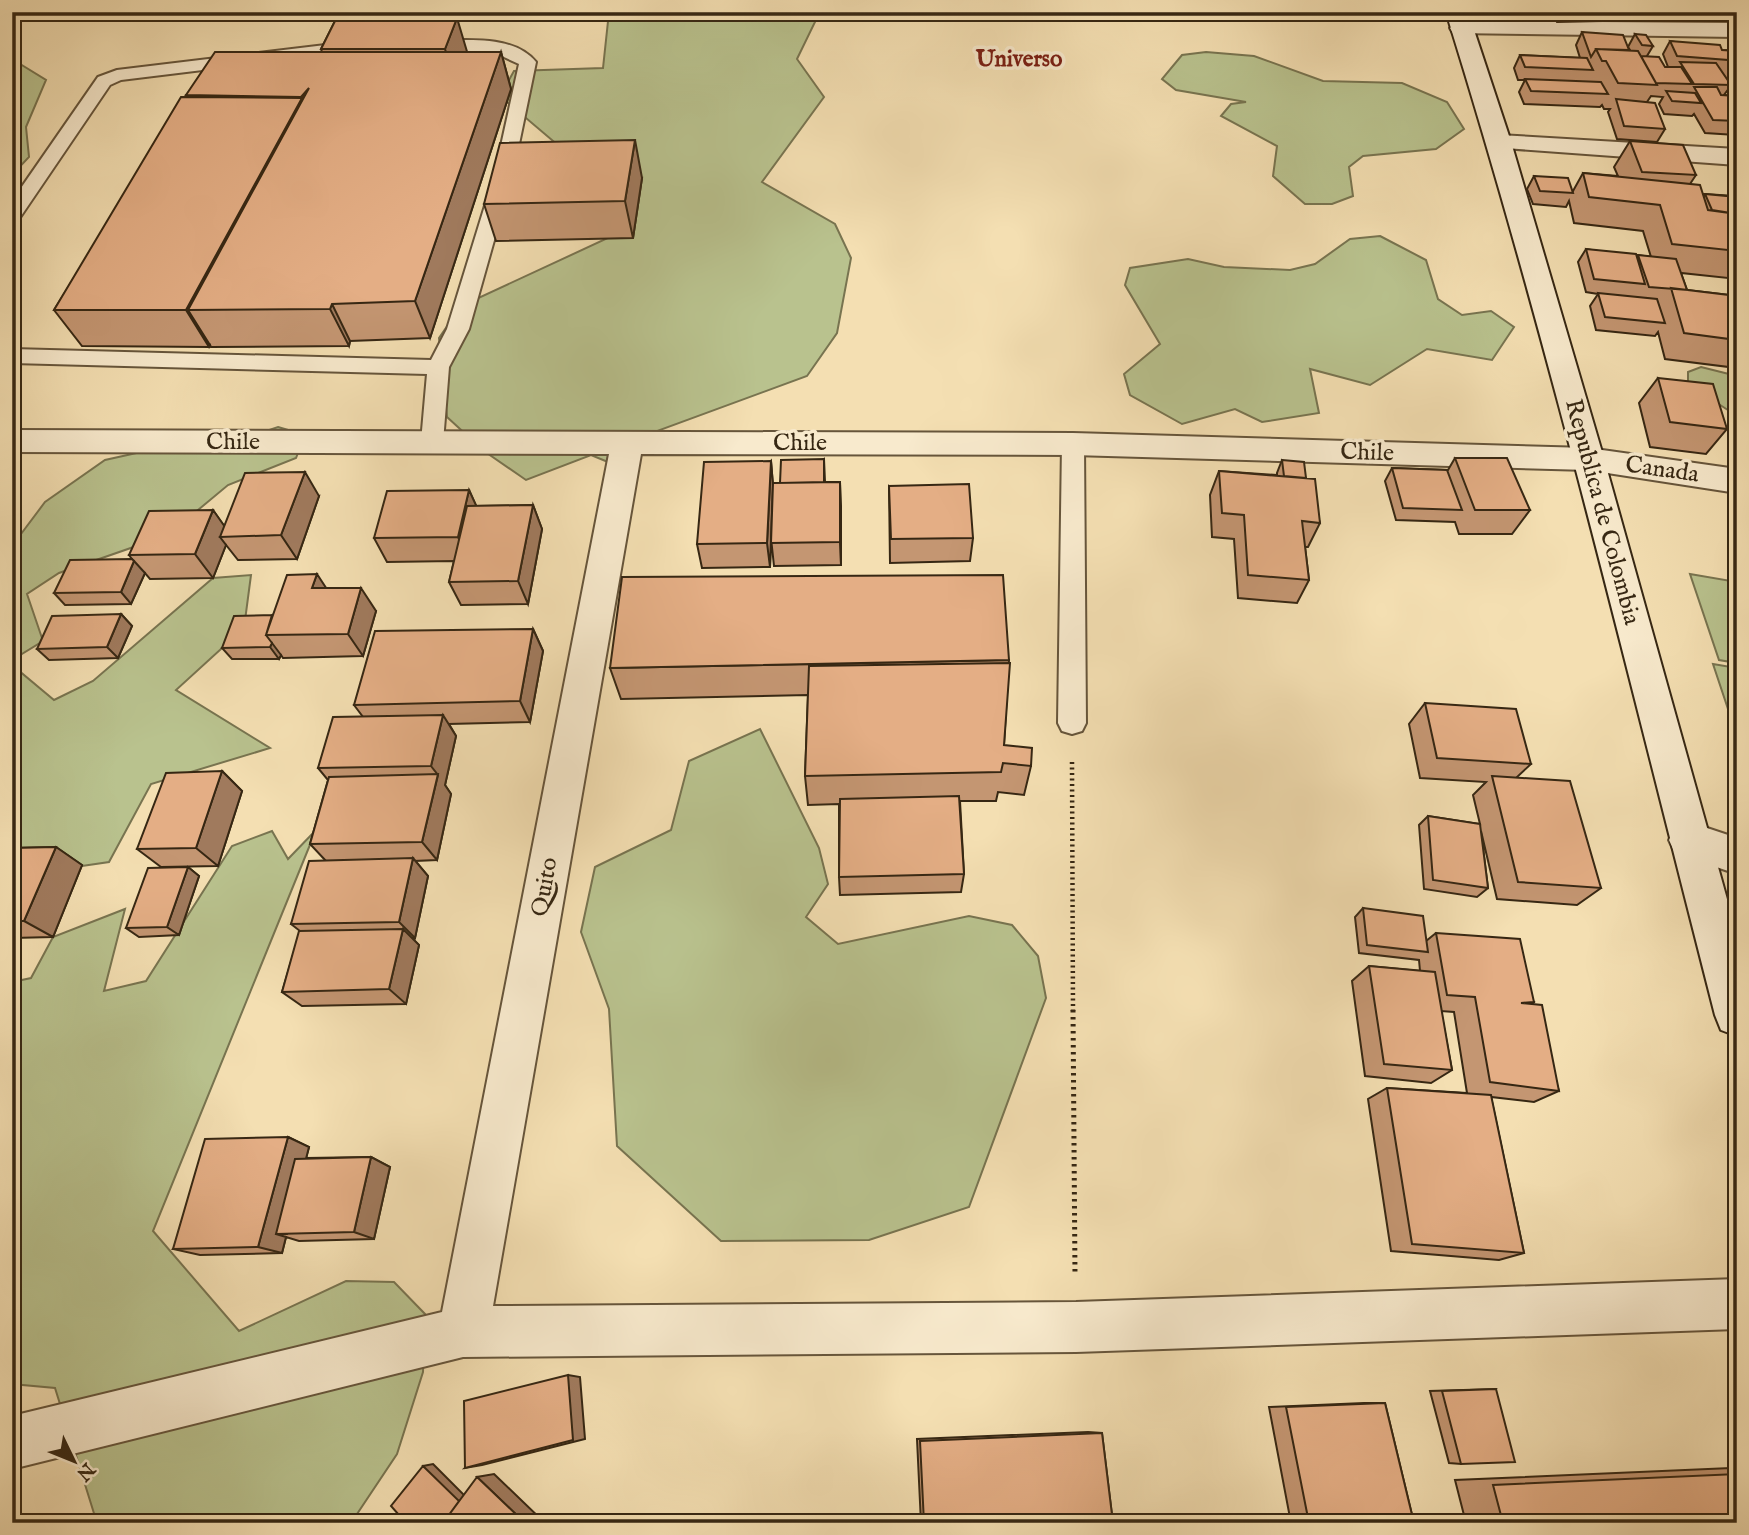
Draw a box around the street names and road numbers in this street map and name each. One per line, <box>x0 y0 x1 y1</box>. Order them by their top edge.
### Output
street label: Republica de Colombia <box>1557 396 1647 629</box>
street label: Chile <box>206 427 260 458</box>
street label: Chile <box>773 428 827 459</box>
street label: Chile <box>1340 437 1394 469</box>
street label: Canada <box>1623 450 1701 491</box>
street label: Quito <box>525 855 565 919</box>

